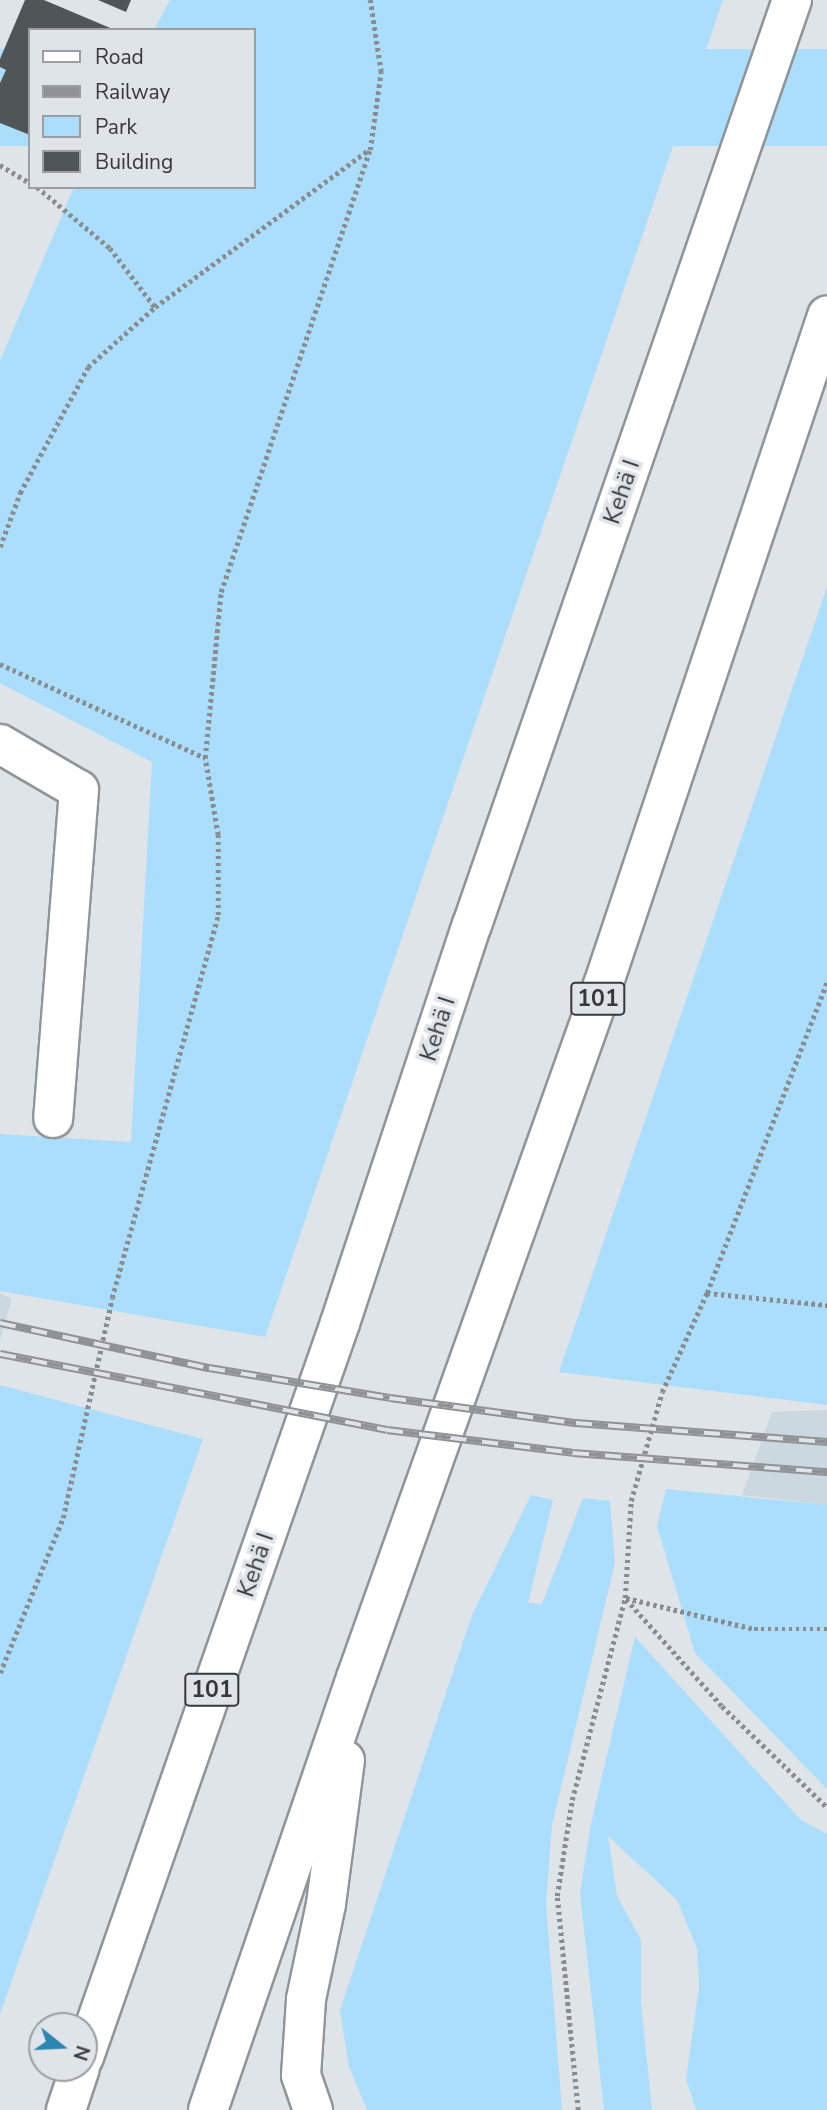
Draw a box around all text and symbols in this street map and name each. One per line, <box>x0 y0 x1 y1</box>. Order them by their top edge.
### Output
legend <box>28 28 256 189</box>
text: Road <box>95 43 144 71</box>
text: Railway <box>95 78 170 106</box>
text: Park <box>95 113 137 141</box>
text: Building <box>95 148 173 176</box>
street label: Kehä I <box>598 456 646 528</box>
road number: 101 <box>570 980 626 1018</box>
street label: Kehä I <box>414 993 462 1065</box>
street label: Kehä I <box>232 1529 280 1601</box>
road number: 101 <box>184 1670 240 1709</box>
north arrow <box>28 2012 98 2082</box>
text: N <box>67 2042 96 2064</box>

